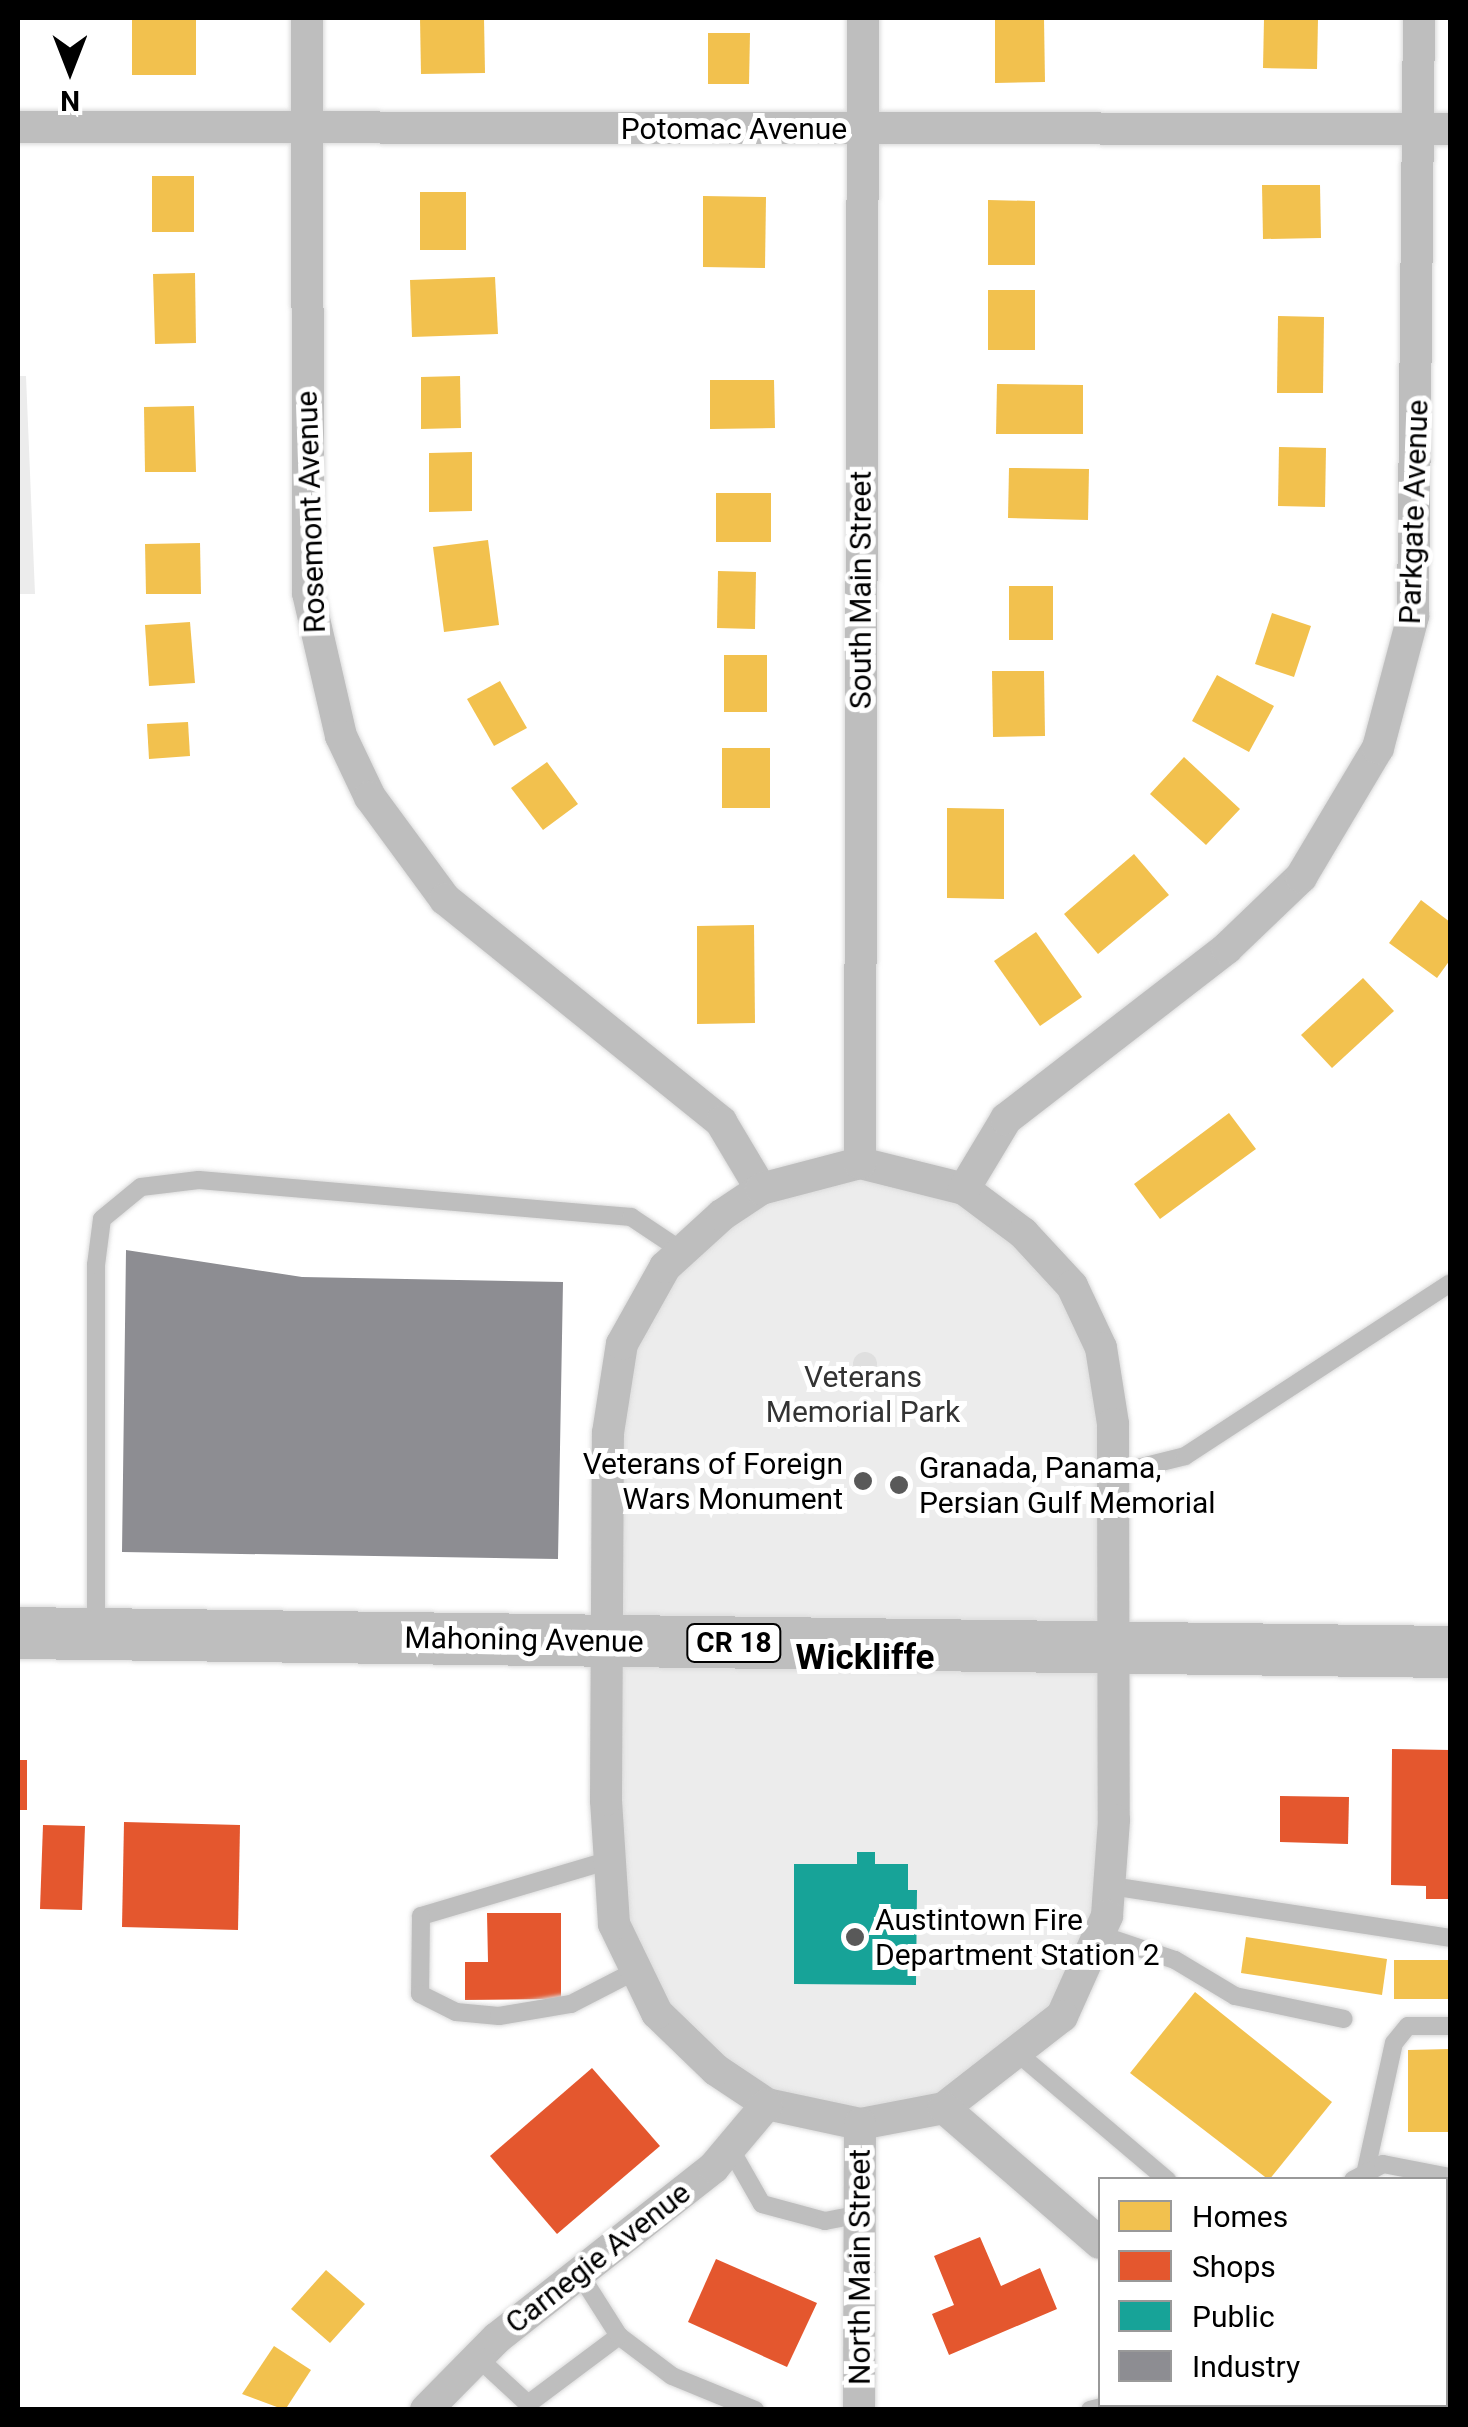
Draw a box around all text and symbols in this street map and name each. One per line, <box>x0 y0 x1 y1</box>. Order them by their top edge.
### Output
north arrow <box>20 20 120 120</box>
text: N <box>60 84 80 117</box>
street label: Potomac Avenue <box>621 111 847 147</box>
street label: Rosemont Avenue <box>289 390 333 634</box>
street label: Parkgate Avenue <box>1392 399 1436 625</box>
street label: South Main Street <box>843 471 879 709</box>
park label: Veterans Memorial Park <box>766 1359 960 1430</box>
place label: Veterans of Foreign Wars Monument <box>583 1446 843 1516</box>
place label: Granada, Panama, Persian Gulf Memorial <box>919 1450 1216 1520</box>
marker: Veterans of Foreign Wars Monument <box>852 1470 874 1492</box>
marker: Granada, Panama, Persian Gulf Memorial <box>888 1474 910 1496</box>
street label: Mahoning Avenue <box>404 1620 644 1660</box>
road number: CR 18 <box>684 1620 784 1666</box>
district label: Wickliffe <box>796 1637 934 1679</box>
place label: Austintown Fire Department Station 2 <box>875 1902 1160 1972</box>
marker: Austintown Fire Department Station 2 <box>844 1926 866 1948</box>
street label: North Main Street <box>842 2149 878 2385</box>
street label: Carnegie Avenue <box>499 2175 697 2341</box>
legend <box>1098 2177 1448 2407</box>
text: Homes <box>1192 2199 1288 2234</box>
text: Shops <box>1192 2249 1276 2284</box>
text: Public <box>1192 2299 1275 2334</box>
text: Industry <box>1192 2349 1300 2384</box>

